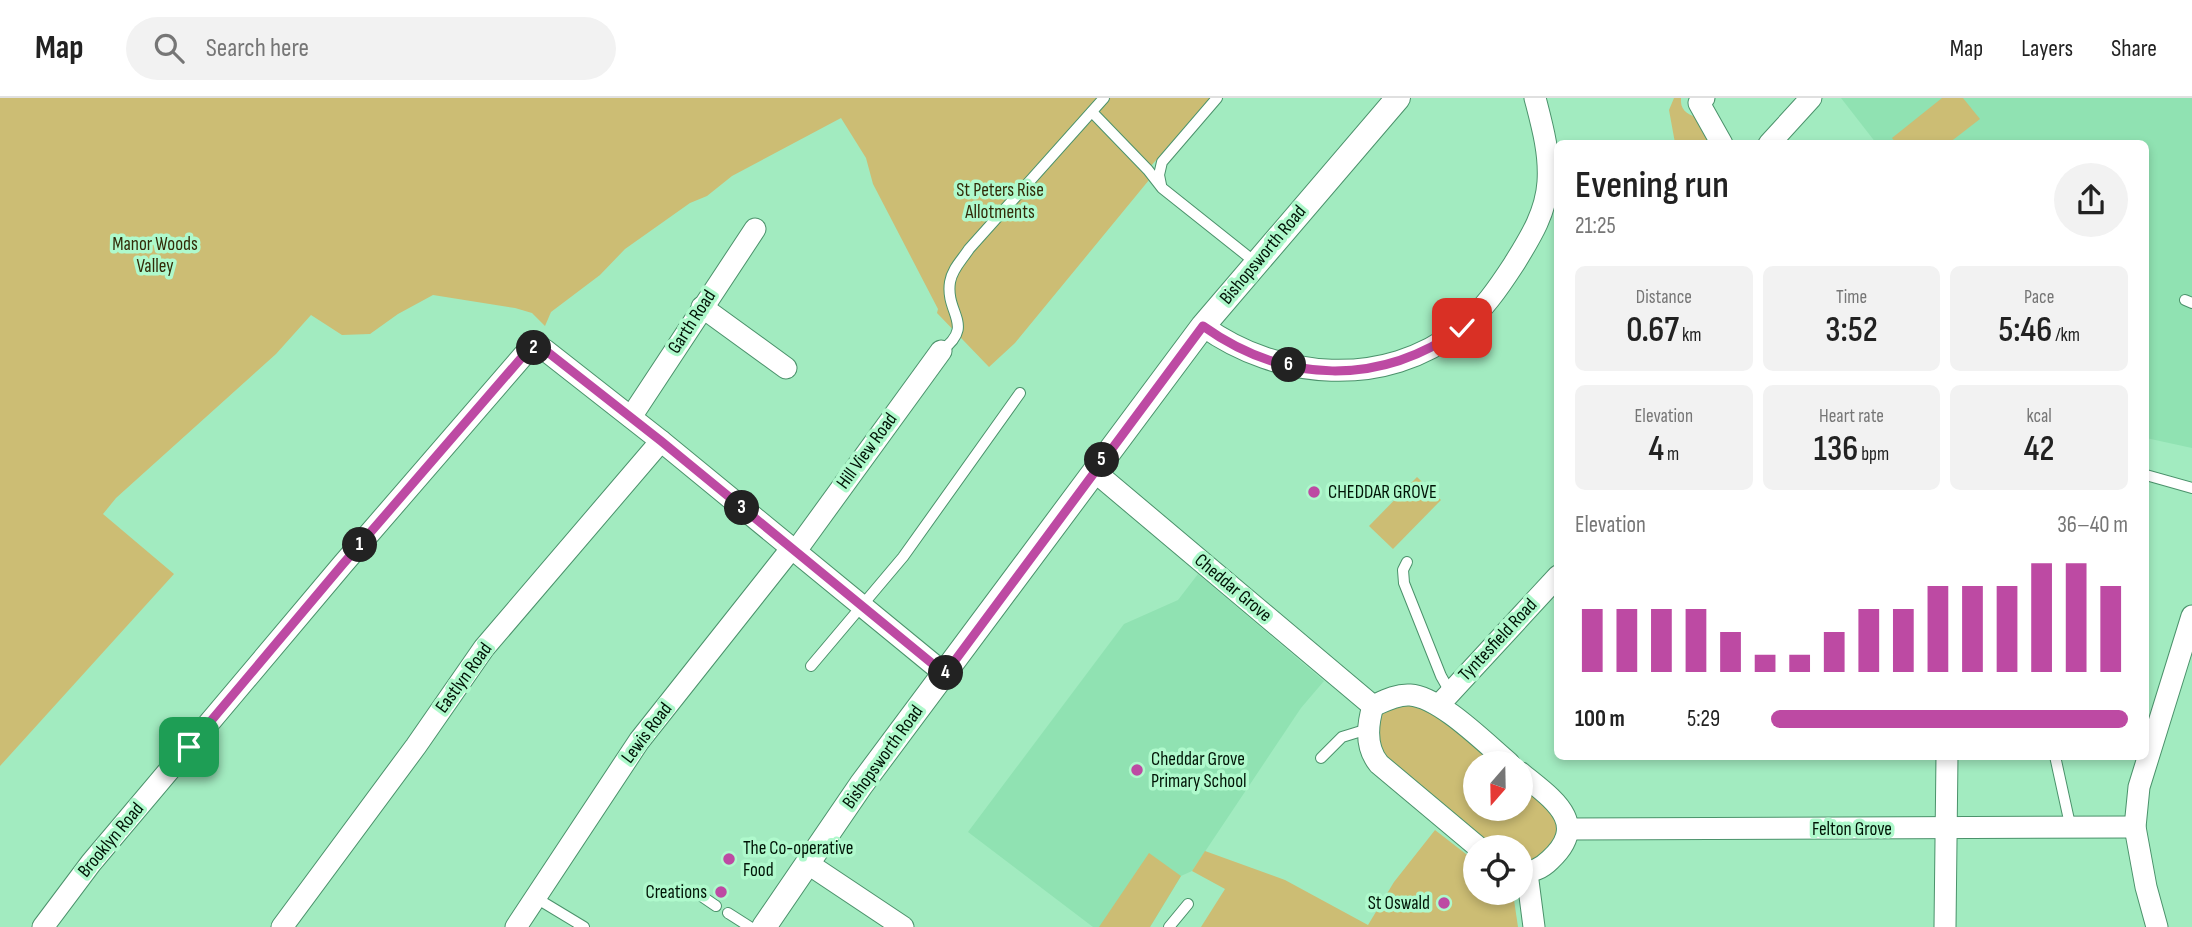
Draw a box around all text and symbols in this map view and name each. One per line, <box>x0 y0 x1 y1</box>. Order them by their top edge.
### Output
search box <box>126 17 616 80</box>
text: Map <box>35 28 84 68</box>
icon: search <box>150 29 188 67</box>
text: Search here <box>206 33 309 64</box>
text: Map <box>1950 34 1983 63</box>
text: Layers <box>2021 34 2073 63</box>
text: Share <box>2111 34 2157 63</box>
text: Evening run <box>1575 163 1729 208</box>
button: share <box>2054 163 2128 237</box>
park label: St Peters Rise Allotments <box>956 179 1044 224</box>
street label: Bishopsworth Road <box>1215 201 1311 309</box>
text: 21:25 <box>1575 212 1616 240</box>
park label: Manor Woods Valley <box>112 233 198 278</box>
street label: Garth Road <box>663 286 721 358</box>
text: Distance <box>1636 286 1692 309</box>
text: Time <box>1836 286 1867 309</box>
text: Pace <box>2024 286 2054 309</box>
pin <box>1432 298 1492 358</box>
icon: check <box>1443 309 1481 347</box>
text: 0.67 <box>1626 309 1679 352</box>
text: 3:52 <box>1825 309 1878 352</box>
text: 5:46 <box>1998 309 2052 352</box>
text: km <box>1679 324 1701 347</box>
text: /km <box>2052 324 2080 347</box>
pin: 2 <box>516 330 552 366</box>
text: 2 <box>529 336 538 359</box>
pin: 6 <box>1272 348 1306 382</box>
text: 6 <box>1284 353 1293 376</box>
text: Elevation <box>1635 405 1693 428</box>
text: Heart rate <box>1819 405 1884 428</box>
text: kcal <box>2027 405 2052 428</box>
street label: Hill View Road <box>832 409 902 493</box>
text: 4 <box>1648 428 1664 471</box>
text: 136 <box>1814 428 1858 471</box>
text: 42 <box>2024 428 2055 471</box>
pin: 5 <box>1084 442 1120 478</box>
text: m <box>1664 443 1679 466</box>
text: bpm <box>1858 443 1889 466</box>
text: 5 <box>1097 448 1106 471</box>
place label: CHEDDAR GROVE <box>1328 481 1437 504</box>
marker: CHEDDAR GROVE <box>1306 484 1322 500</box>
pin: 3 <box>724 490 760 526</box>
text: 3 <box>737 496 746 519</box>
text: Elevation <box>1575 511 1646 539</box>
text: 36–40 m <box>2057 511 2128 539</box>
pin: 1 <box>342 528 378 562</box>
text: 1 <box>356 533 363 556</box>
street label: Cheddar Grove <box>1190 549 1276 627</box>
street label: Tyntesfield Road <box>1454 594 1542 686</box>
street label: Eastlyn Road <box>431 638 497 718</box>
pin: 4 <box>928 656 964 690</box>
text: 4 <box>941 661 950 684</box>
street label: Lewis Road <box>617 698 677 768</box>
street label: Bishopsworth Road <box>838 701 928 813</box>
text: 100 m <box>1575 705 1625 733</box>
text: 5:29 <box>1687 705 1720 733</box>
pin <box>159 717 219 777</box>
icon: arrive <box>170 728 208 766</box>
place label: Cheddar Grove Primary School <box>1151 748 1247 793</box>
north arrow <box>1463 751 1533 821</box>
map controls <box>1463 751 1533 905</box>
marker: Cheddar Grove Primary School <box>1129 762 1145 778</box>
street label: Brooklyn Road <box>73 798 149 882</box>
street label: Felton Grove <box>1812 818 1892 841</box>
button: locate <box>1463 835 1533 905</box>
place label: The Co-operative Food <box>743 837 853 882</box>
marker: The Co-operative Food <box>721 851 737 867</box>
place label: Creations <box>646 881 707 904</box>
marker: Creations <box>713 884 729 900</box>
place label: St Oswald <box>1368 892 1430 915</box>
marker: St Oswald <box>1436 895 1452 911</box>

